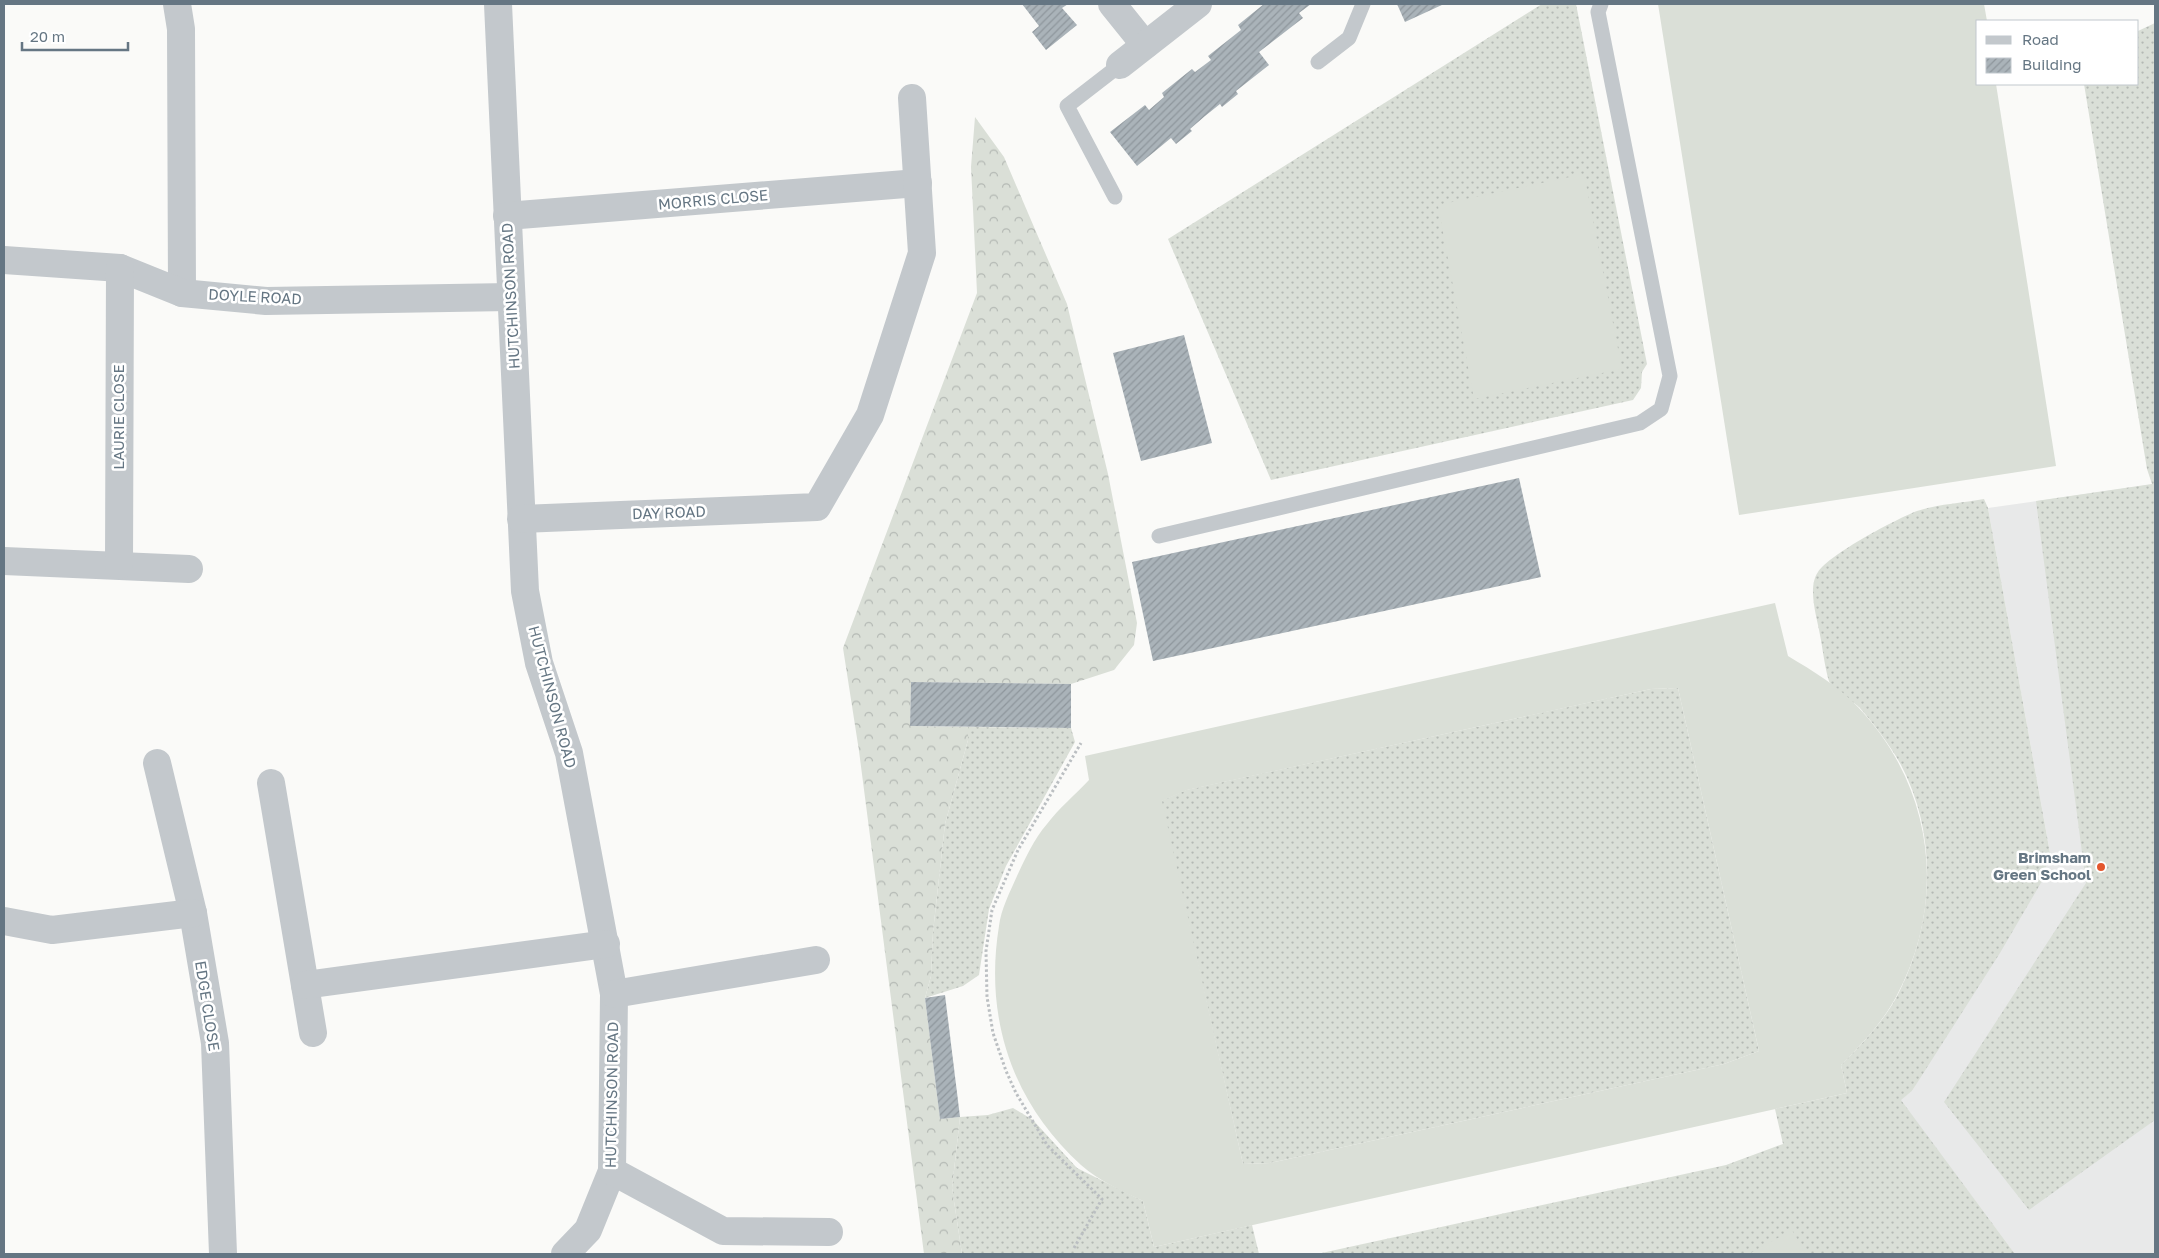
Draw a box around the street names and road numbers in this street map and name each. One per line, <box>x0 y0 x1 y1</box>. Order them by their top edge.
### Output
street label: MORRIS CLOSE <box>657 185 769 213</box>
street label: HUTCHINSON ROAD <box>497 222 523 370</box>
street label: DOYLE ROAD <box>208 285 302 307</box>
street label: LAURIE CLOSE <box>109 364 127 470</box>
street label: DAY ROAD <box>632 502 706 522</box>
street label: HUTCHINSON ROAD <box>525 624 581 770</box>
street label: EDGE CLOSE <box>192 959 224 1052</box>
street label: HUTCHINSON ROAD <box>601 1022 621 1168</box>

